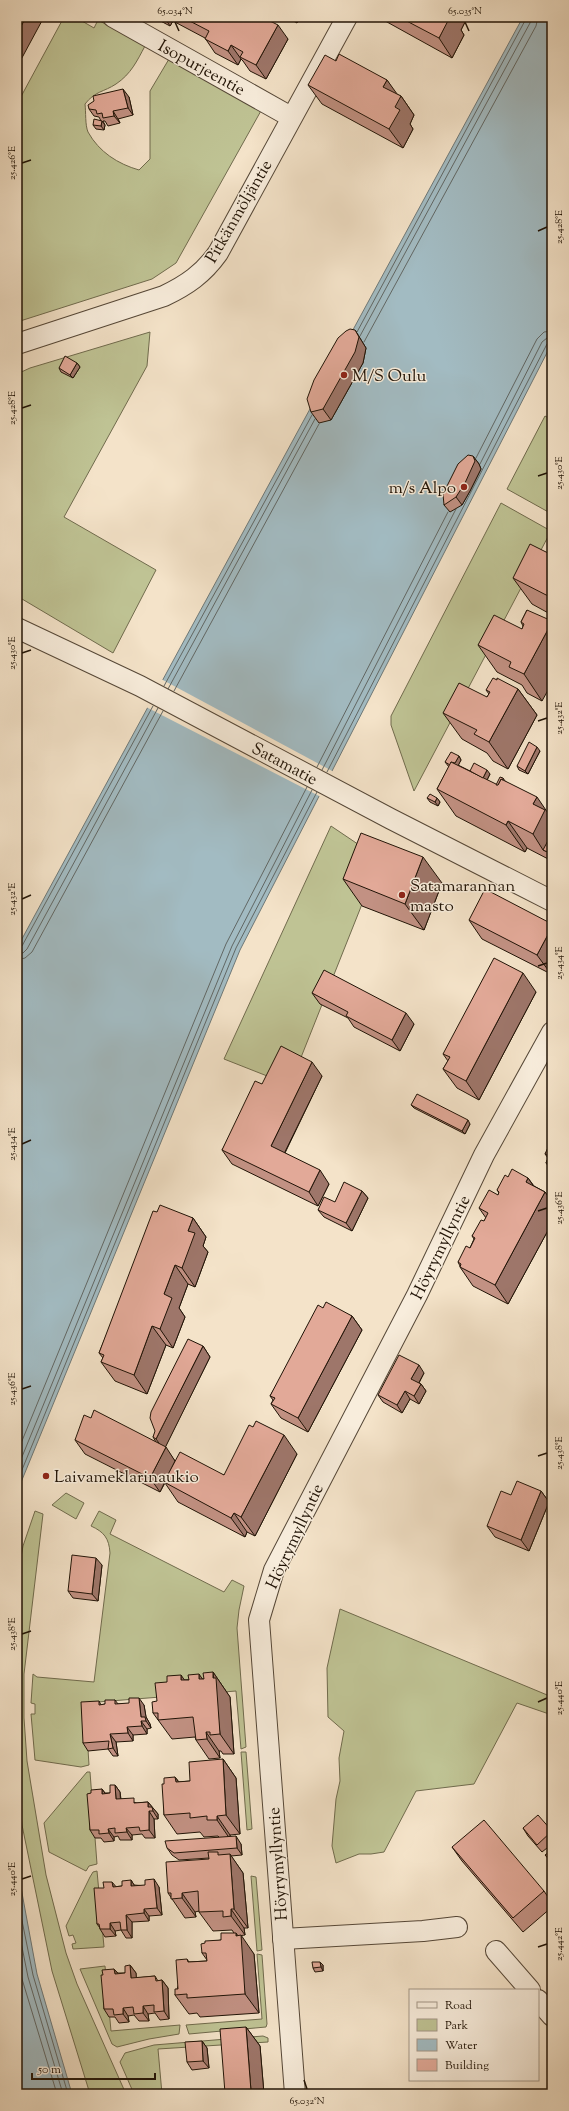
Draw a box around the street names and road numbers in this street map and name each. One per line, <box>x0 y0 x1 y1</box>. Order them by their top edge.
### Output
street label: Isopurjeentie <box>153 35 249 103</box>
street label: Pitkänmöljäntie <box>200 156 279 268</box>
street label: Satamatie <box>247 737 321 792</box>
street label: Höyrymyllyntie <box>406 1191 478 1304</box>
street label: Höyrymyllyntie <box>261 1480 331 1593</box>
street label: Höyrymyllyntie <box>263 1806 295 1921</box>

